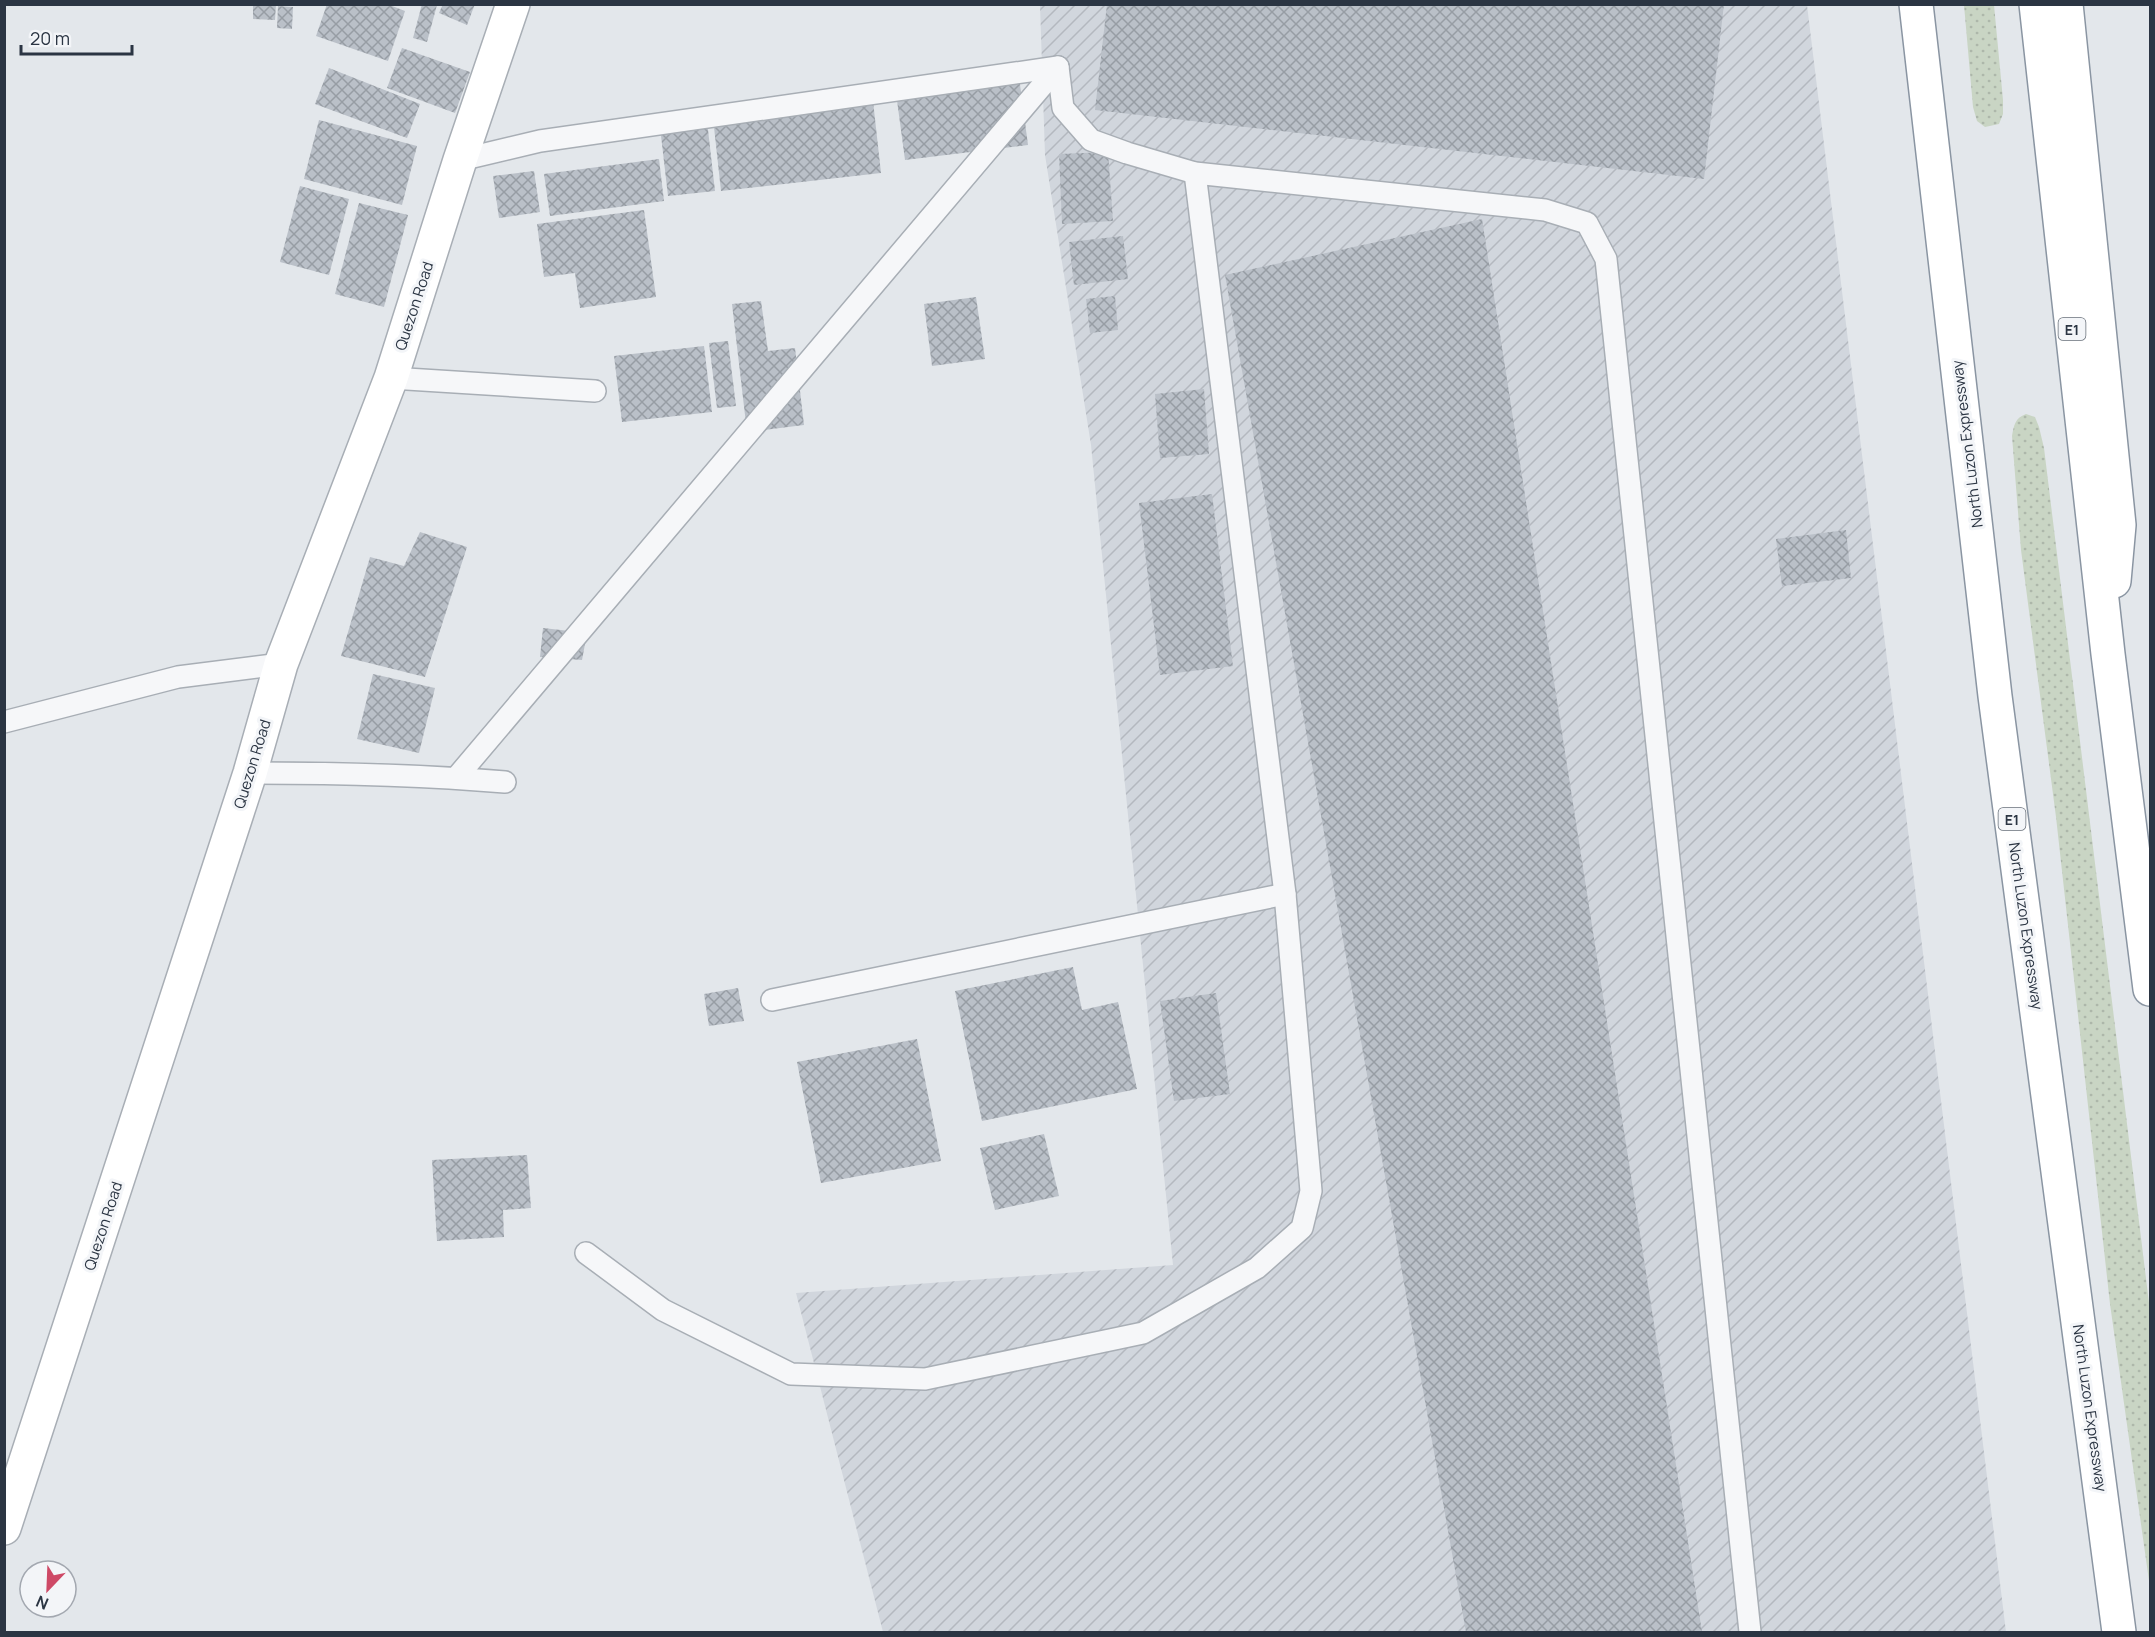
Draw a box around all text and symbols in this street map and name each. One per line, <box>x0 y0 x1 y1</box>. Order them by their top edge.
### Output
scale bar <box>21 18 132 56</box>
text: 20 m <box>30 26 70 50</box>
street label: Quezon Road <box>390 259 438 353</box>
road number: E1 <box>2058 318 2086 340</box>
street label: North Luzon Expressway <box>1946 359 1988 529</box>
street label: Quezon Road <box>228 717 276 811</box>
road number: E1 <box>1998 808 2026 830</box>
street label: North Luzon Expressway <box>2004 841 2048 1011</box>
street label: Quezon Road <box>79 1179 127 1273</box>
street label: North Luzon Expressway <box>2068 1323 2112 1493</box>
north arrow <box>18 1559 78 1619</box>
text: N <box>33 1590 52 1615</box>

